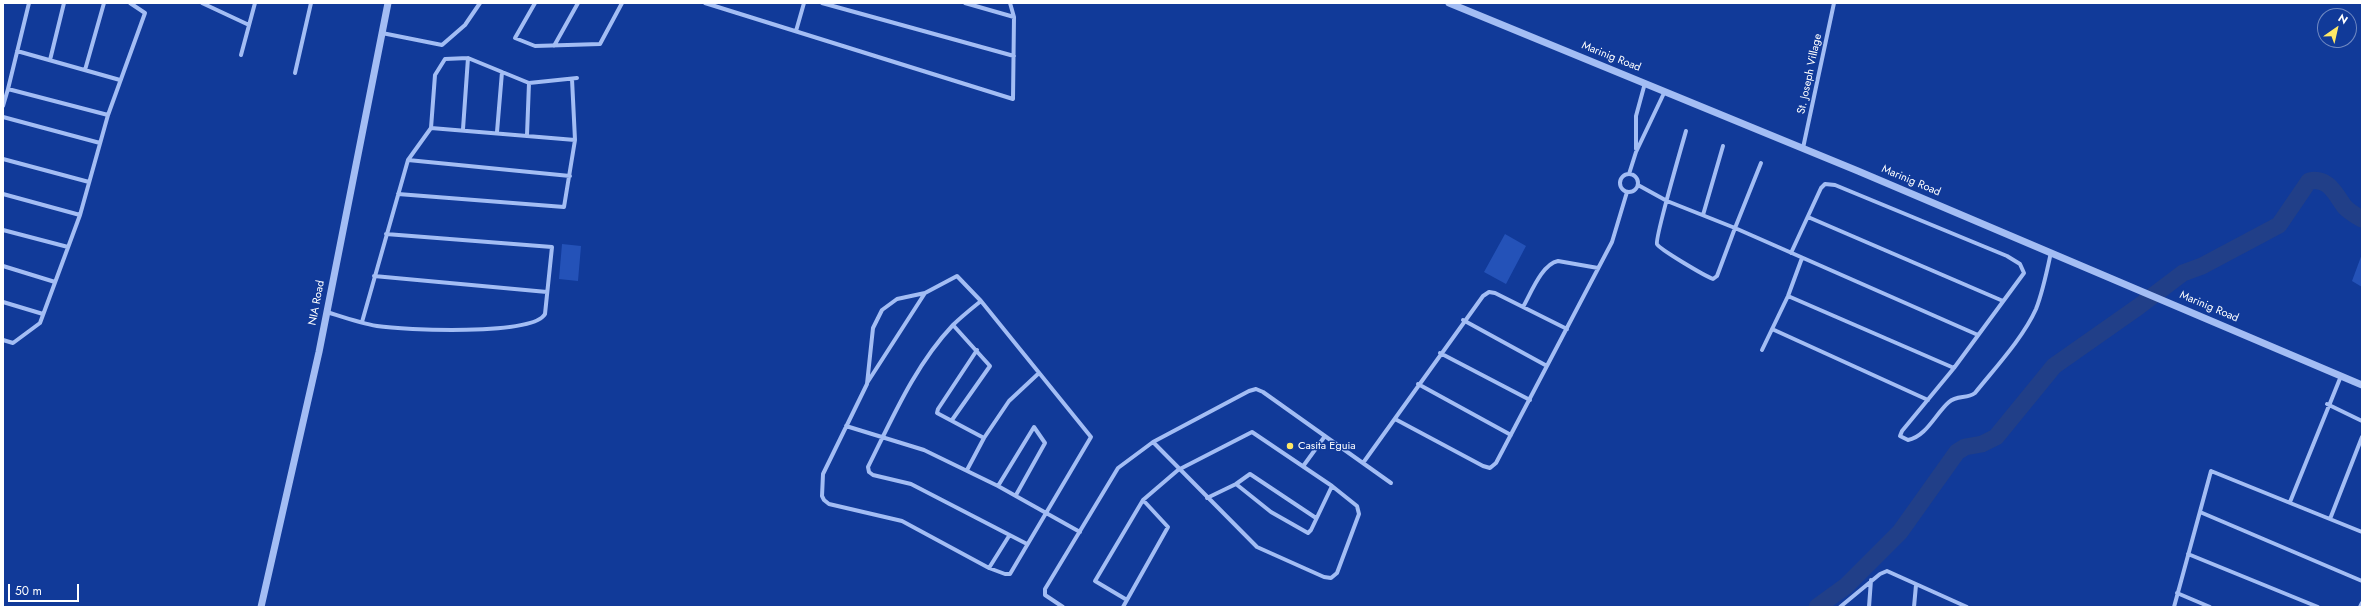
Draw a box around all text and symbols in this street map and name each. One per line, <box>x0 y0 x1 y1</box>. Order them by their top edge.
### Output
north arrow <box>2317 8 2357 48</box>
text: N <box>2335 10 2351 28</box>
street label: St. Joseph Village <box>1795 33 1825 115</box>
street label: Marinig Road <box>1579 39 1643 75</box>
street label: Marinig Road <box>1880 163 1942 199</box>
street label: NIA Road <box>306 279 328 327</box>
street label: Marinig Road <box>2178 289 2240 325</box>
place label: Casita Eguia <box>1298 439 1356 453</box>
marker: Casita Eguia <box>1285 441 1295 451</box>
scale bar <box>10 576 81 602</box>
text: 50 m <box>15 582 42 600</box>

